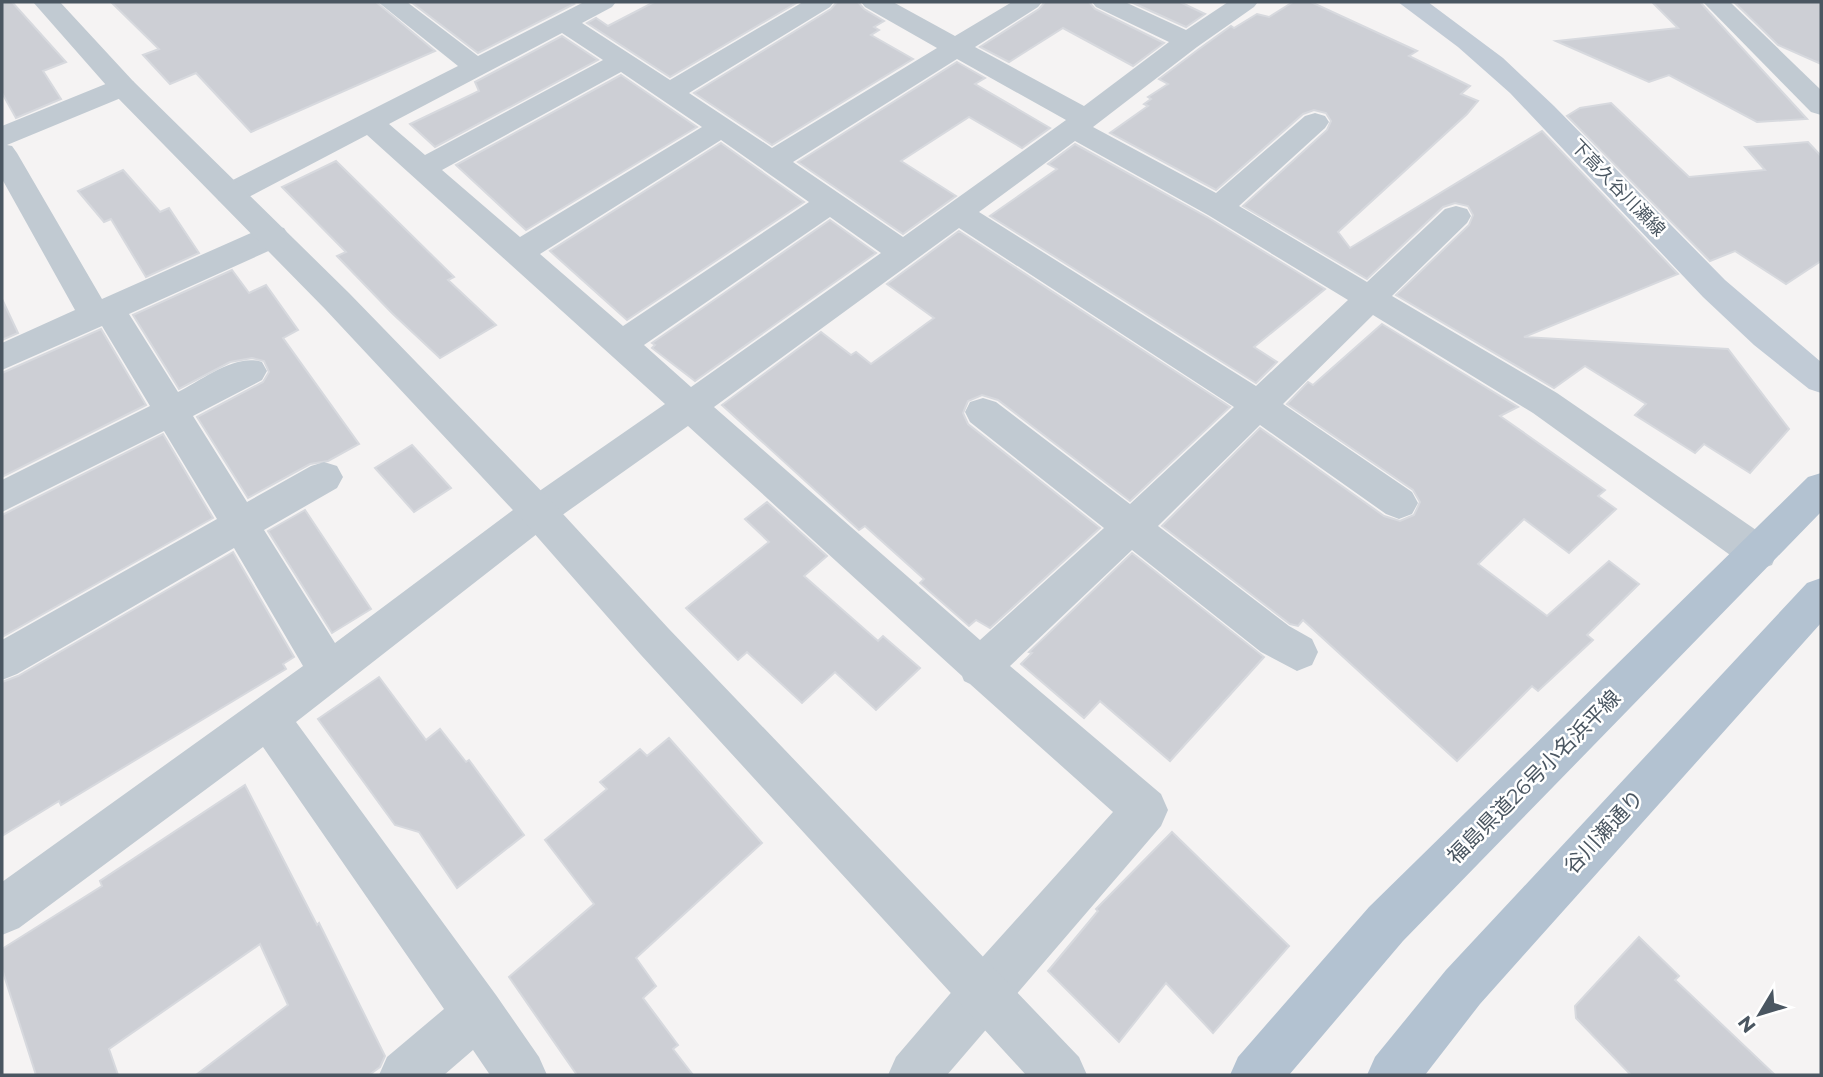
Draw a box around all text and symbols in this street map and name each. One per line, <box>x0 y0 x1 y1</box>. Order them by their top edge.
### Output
street label: 下高久谷川瀬線 <box>1566 135 1670 241</box>
street label: 福島県道26号小名浜平線 <box>1442 685 1625 868</box>
street label: 谷川瀬通り <box>1559 785 1649 879</box>
north arrow <box>1725 979 1795 1049</box>
text: N <box>1733 1011 1761 1037</box>

